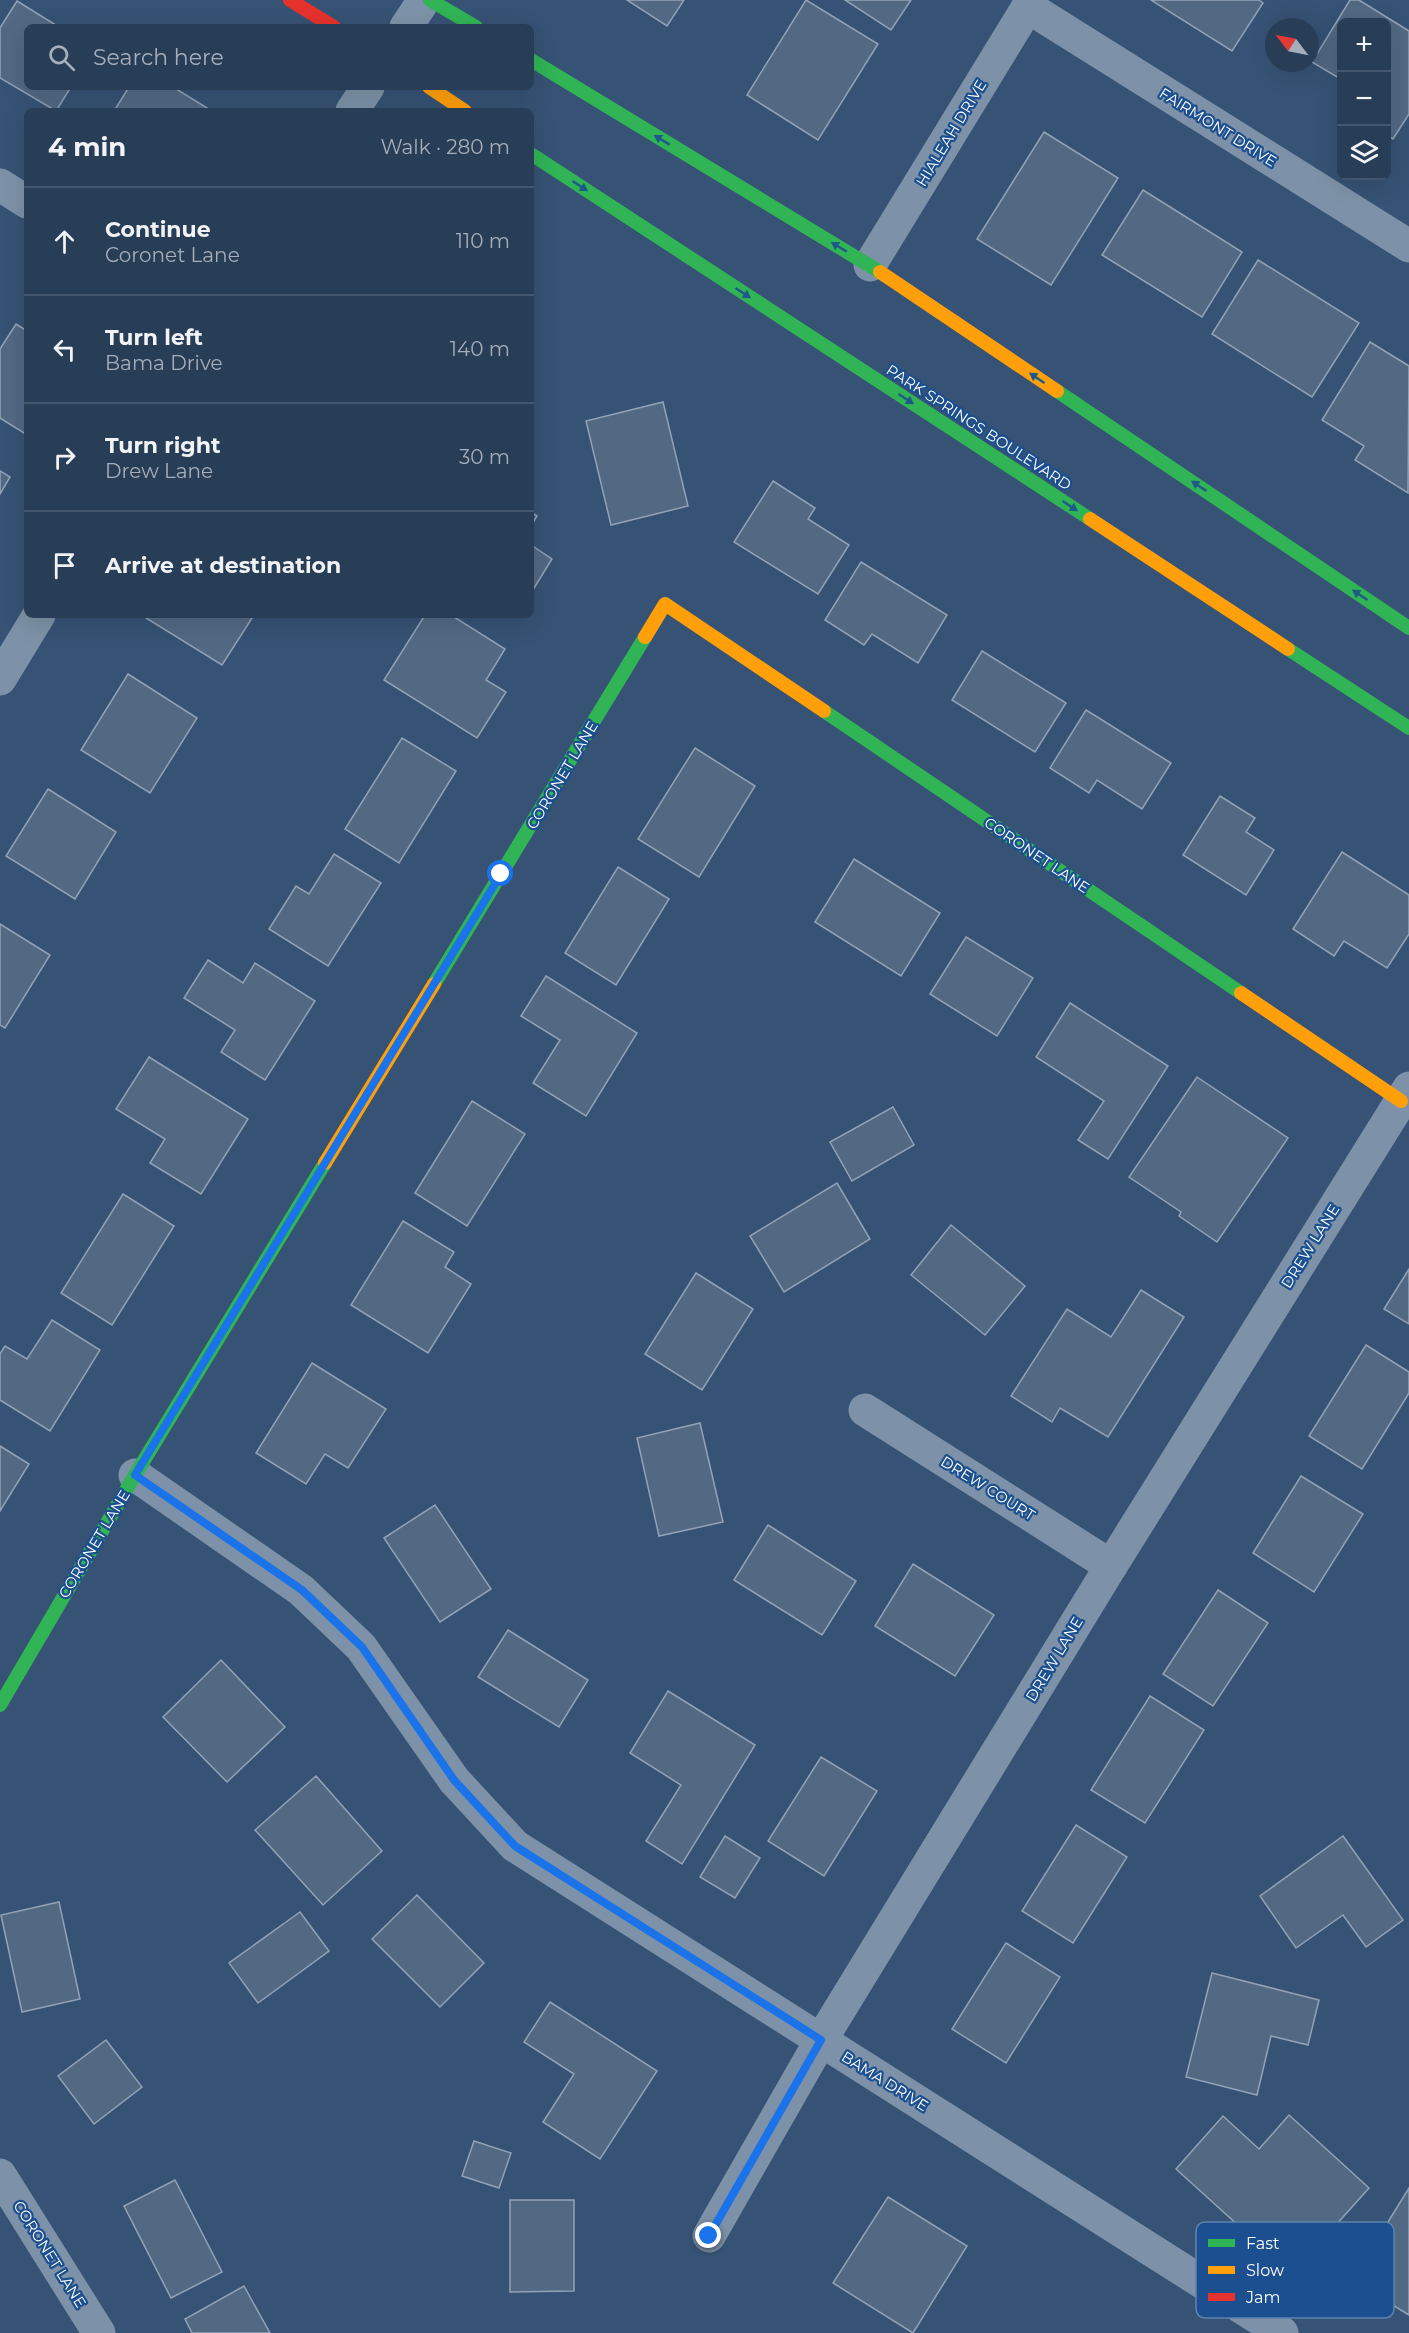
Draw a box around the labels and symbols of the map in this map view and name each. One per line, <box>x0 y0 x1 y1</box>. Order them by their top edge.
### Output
north arrow <box>1265 18 1319 72</box>
street label: HIALEAH DRIVE <box>912 76 990 190</box>
street label: FAIRMONT DRIVE <box>1156 83 1280 171</box>
one-way arrow <box>654 134 670 145</box>
one-way arrow <box>572 180 588 191</box>
one-way arrow <box>831 241 847 252</box>
one-way arrow <box>735 287 751 298</box>
street label: PARK SPRINGS BOULEVARD <box>883 360 1075 494</box>
one-way arrow <box>1028 372 1045 383</box>
one-way arrow <box>898 394 915 405</box>
one-way arrow <box>1191 480 1207 492</box>
one-way arrow <box>1061 500 1077 512</box>
one-way arrow <box>1353 589 1369 601</box>
street label: CORONET LANE <box>522 718 602 832</box>
street label: CORONET LANE <box>981 813 1093 897</box>
route start <box>487 860 513 886</box>
street label: DREW LANE <box>1277 1200 1343 1292</box>
street label: DREW COURT <box>937 1451 1039 1525</box>
street label: CORONET LANE <box>54 1487 134 1601</box>
street label: DREW LANE <box>1021 1613 1087 1705</box>
street label: BAMA DRIVE <box>838 2047 932 2115</box>
street label: CORONET LANE <box>9 2197 91 2311</box>
route end <box>695 2222 721 2248</box>
legend <box>1196 2222 1394 2318</box>
text: Fast <box>1246 2234 1280 2253</box>
text: Slow <box>1246 2261 1284 2280</box>
text: Jam <box>1245 2288 1280 2307</box>

